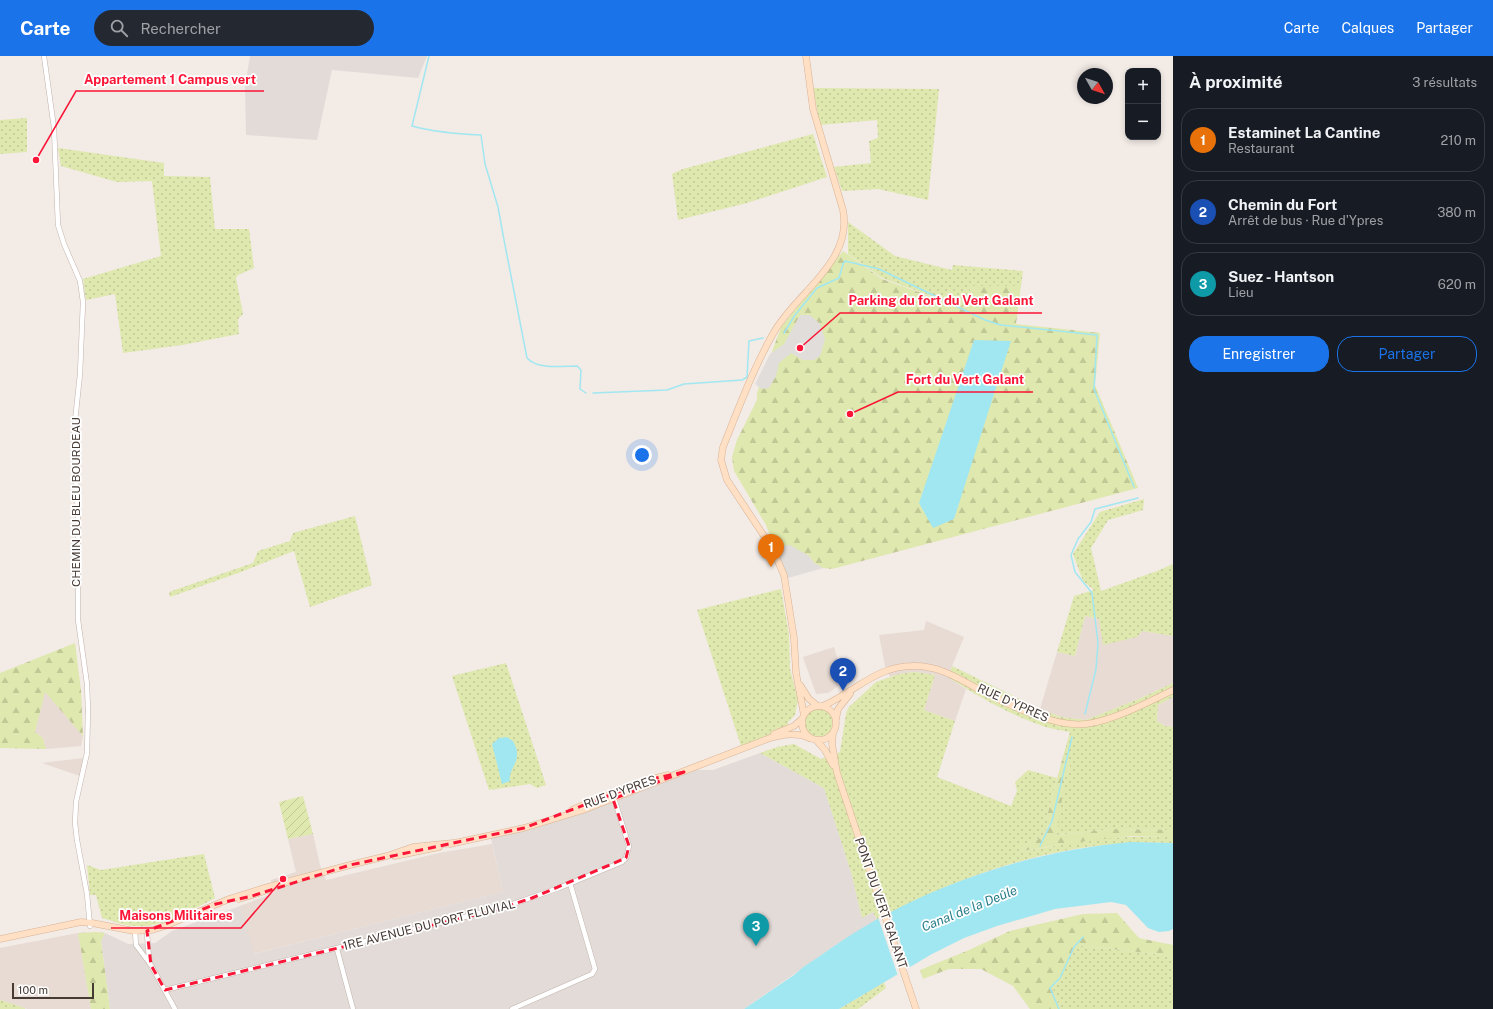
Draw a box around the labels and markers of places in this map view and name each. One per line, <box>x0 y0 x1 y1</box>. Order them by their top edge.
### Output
callout: Appartement 1 Campus vert <box>76 66 264 91</box>
callout: Parking du fort du Vert Galant <box>840 288 1042 313</box>
callout: Fort du Vert Galant <box>898 367 1033 392</box>
pin: 1 <box>758 534 784 567</box>
pin: 2 <box>830 658 856 691</box>
callout: Maisons Militaires <box>111 903 241 928</box>
pin: 3 <box>743 913 769 946</box>

